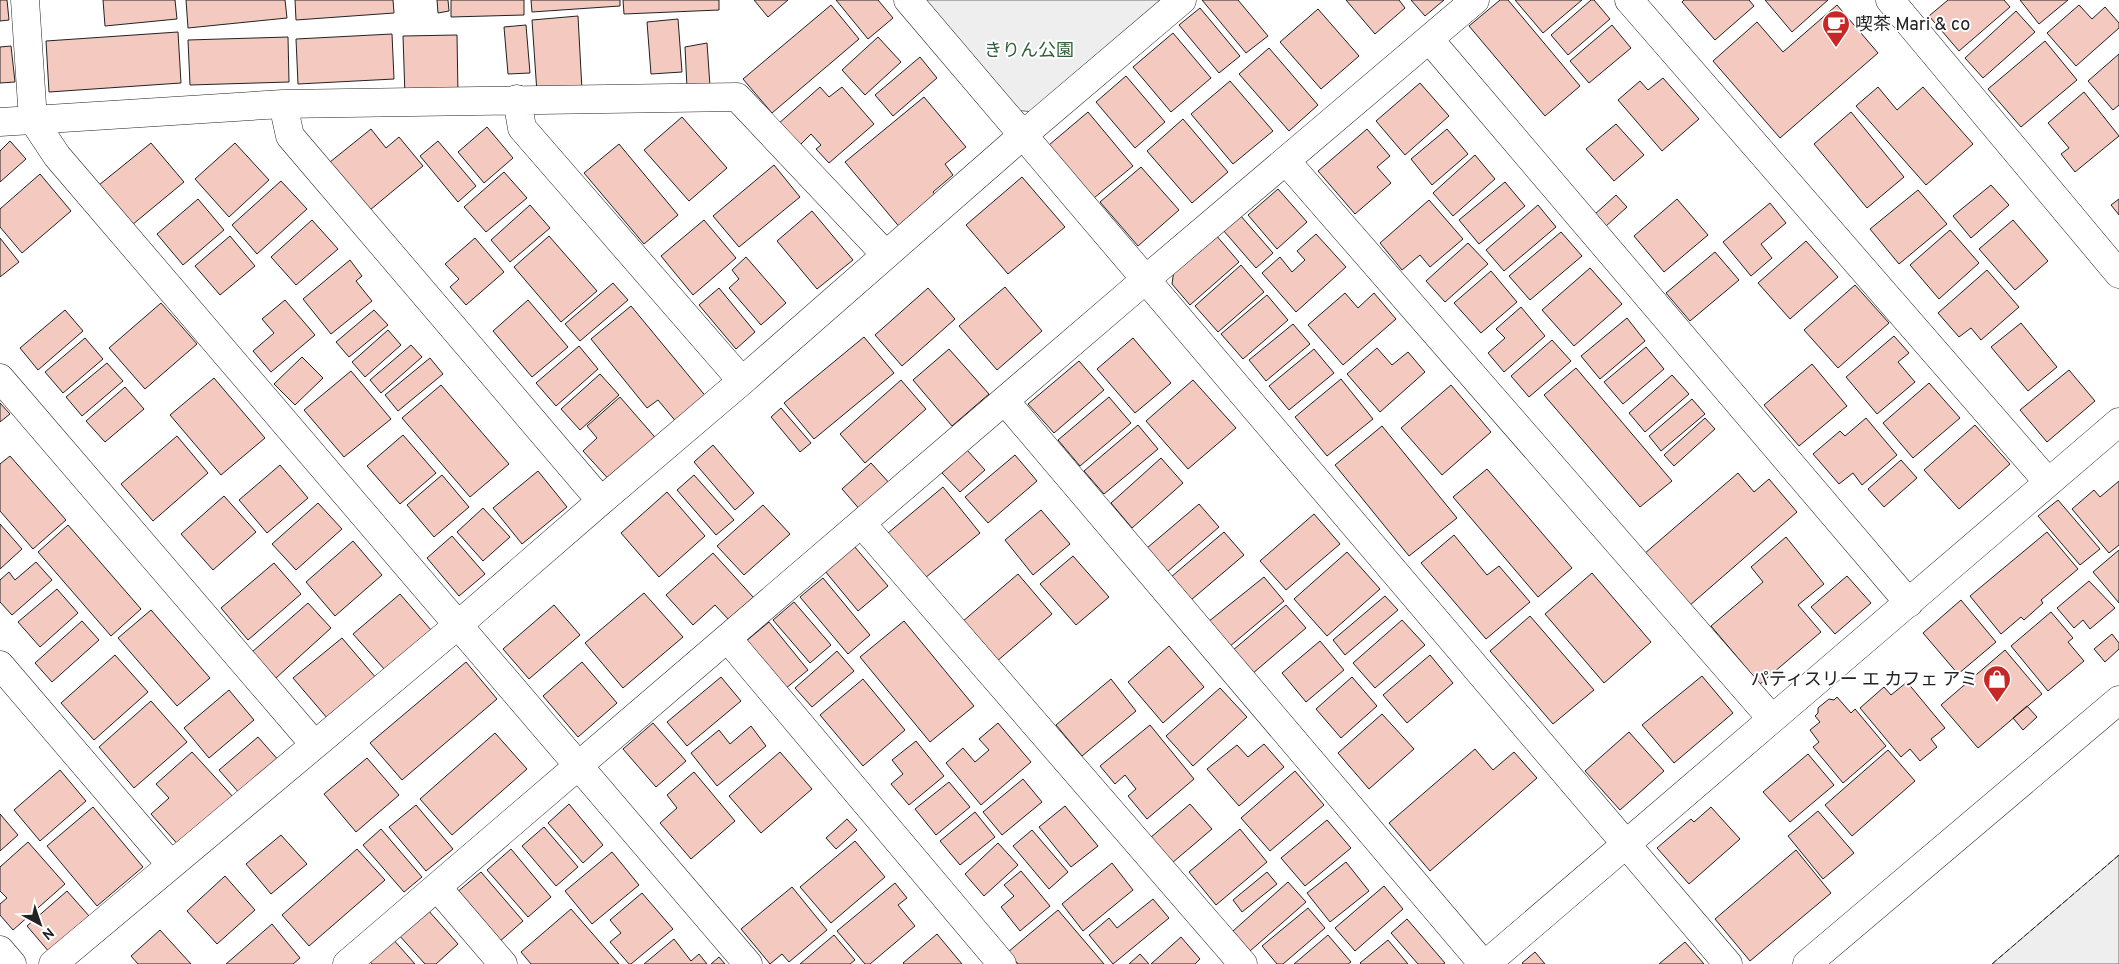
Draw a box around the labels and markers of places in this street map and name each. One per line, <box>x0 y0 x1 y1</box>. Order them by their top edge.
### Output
cafe icon: 喫茶 Mari & co <box>1821 9 1851 48</box>
place label: 喫茶 Mari & co <box>1855 14 1970 37</box>
shop icon: パティスリー エ カフェ アミ <box>1982 664 2012 703</box>
place label: パティスリー エ カフェ アミ <box>1751 669 1978 692</box>

